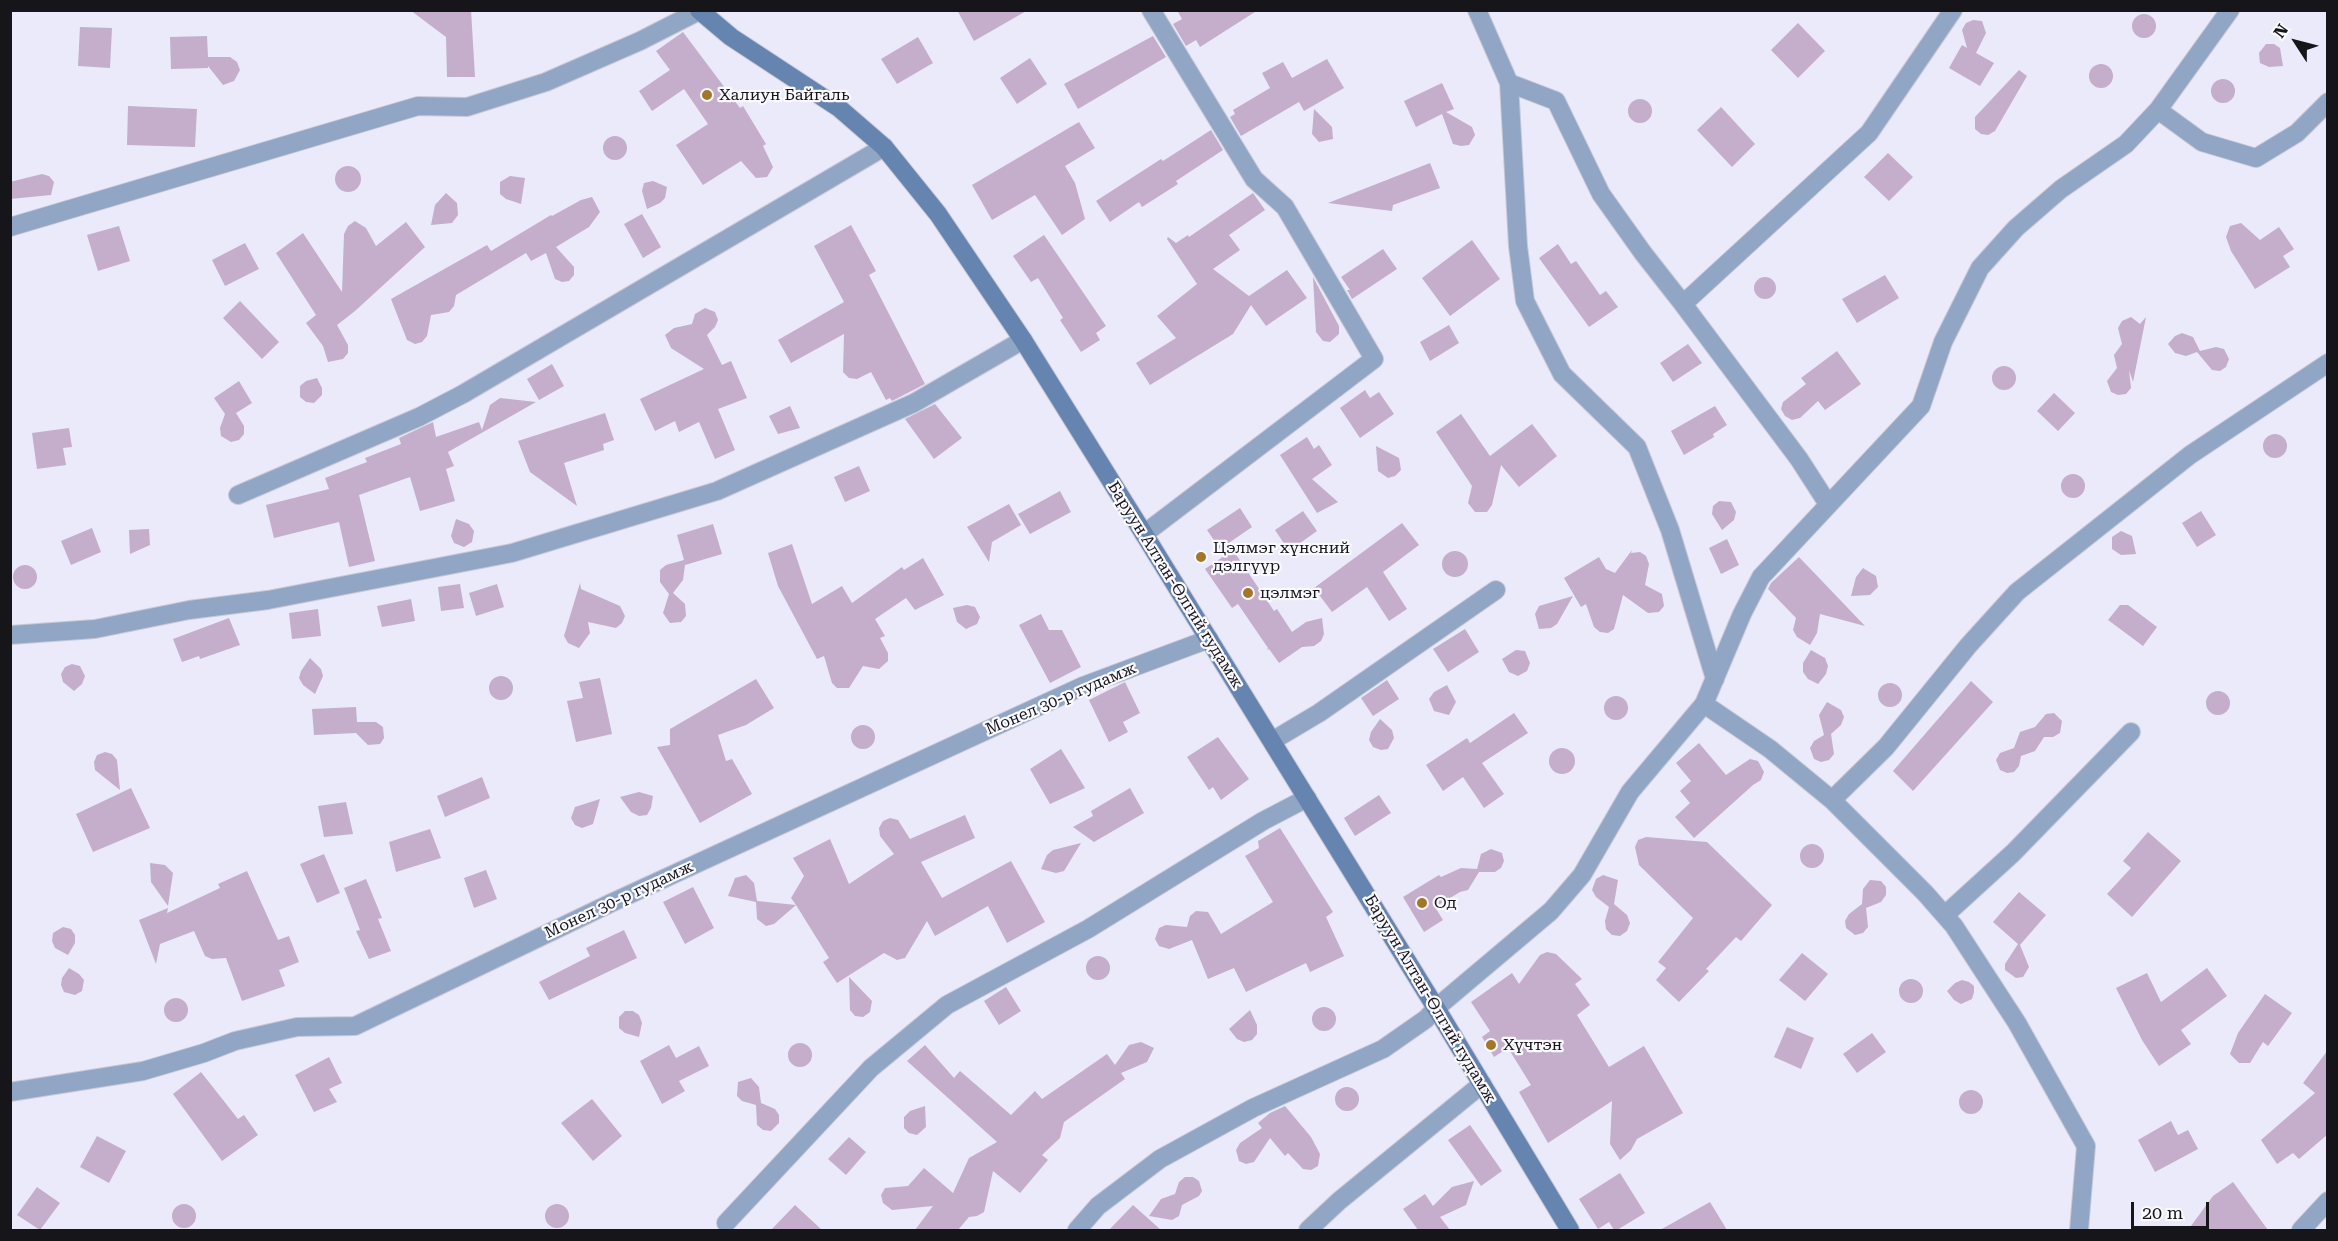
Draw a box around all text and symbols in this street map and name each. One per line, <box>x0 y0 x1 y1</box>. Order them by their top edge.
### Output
north arrow <box>2266 12 2326 72</box>
text: N <box>2270 21 2292 42</box>
place label: Халиун Байгаль <box>719 85 850 105</box>
marker: Халиун Байгаль <box>700 88 714 102</box>
street label: Баруун Алтан-Өлгий гудамж <box>1103 478 1247 692</box>
place label: Цэлмэг хүнсний дэлгүүр <box>1213 538 1350 576</box>
marker: Цэлмэг хүнсний дэлгүүр <box>1194 550 1208 564</box>
place label: цэлмэг <box>1260 583 1320 603</box>
marker: цэлмэг <box>1241 586 1255 600</box>
street label: Монел 30-р гудамж <box>983 659 1139 739</box>
street label: Монел 30-р гудамж <box>542 857 696 943</box>
street label: Баруун Алтан-Өлгий гудамж <box>1360 891 1500 1107</box>
place label: Од <box>1434 893 1457 913</box>
marker: Од <box>1415 896 1429 910</box>
place label: Хүчтэн <box>1503 1035 1562 1055</box>
marker: Хүчтэн <box>1484 1038 1498 1052</box>
scale bar <box>2134 1190 2212 1228</box>
text: 20 m <box>2142 1202 2183 1223</box>

